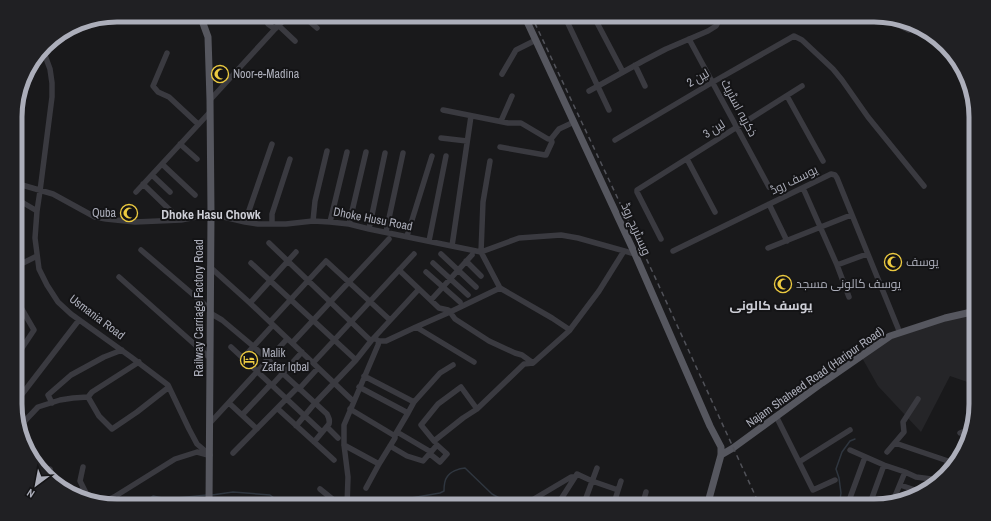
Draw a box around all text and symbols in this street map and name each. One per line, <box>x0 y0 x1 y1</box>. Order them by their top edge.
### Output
mosque icon: Noor-e-Madina <box>210 64 230 84</box>
street label: لین 2 <box>684 65 712 91</box>
place label: Noor-e-Madina <box>233 66 300 82</box>
street label: ذکریہ اسٹریٹ <box>717 76 761 140</box>
street label: لین 3 <box>700 116 728 142</box>
street label: یوسف روڈ <box>768 161 821 198</box>
street label: ویسٹریج روڈ <box>617 200 655 258</box>
mosque icon: Quba <box>119 203 139 223</box>
street label: Dhoke Husu Road <box>332 203 414 235</box>
place label: Quba <box>92 205 117 221</box>
district label: Dhoke Hasu Chowk <box>161 206 261 223</box>
street label: Railway Carriage Factory Road <box>191 239 207 377</box>
mosque icon: یوسف <box>883 252 903 272</box>
place label: یوسف <box>906 254 940 270</box>
mosque icon: یوسف کالونی مسجد <box>773 274 793 294</box>
place label: یوسف کالونی مسجد <box>796 276 902 292</box>
street label: Usmania Road <box>66 291 128 343</box>
district label: یوسف کالونی <box>730 297 813 314</box>
street label: Najam Shaheed Road (Haripur Road) <box>743 323 887 431</box>
place label: Malik Zafar Iqbal <box>262 345 309 375</box>
hotel icon: Malik Zafar Iqbal <box>239 350 259 370</box>
north arrow <box>16 465 56 505</box>
text: N <box>24 486 37 501</box>

